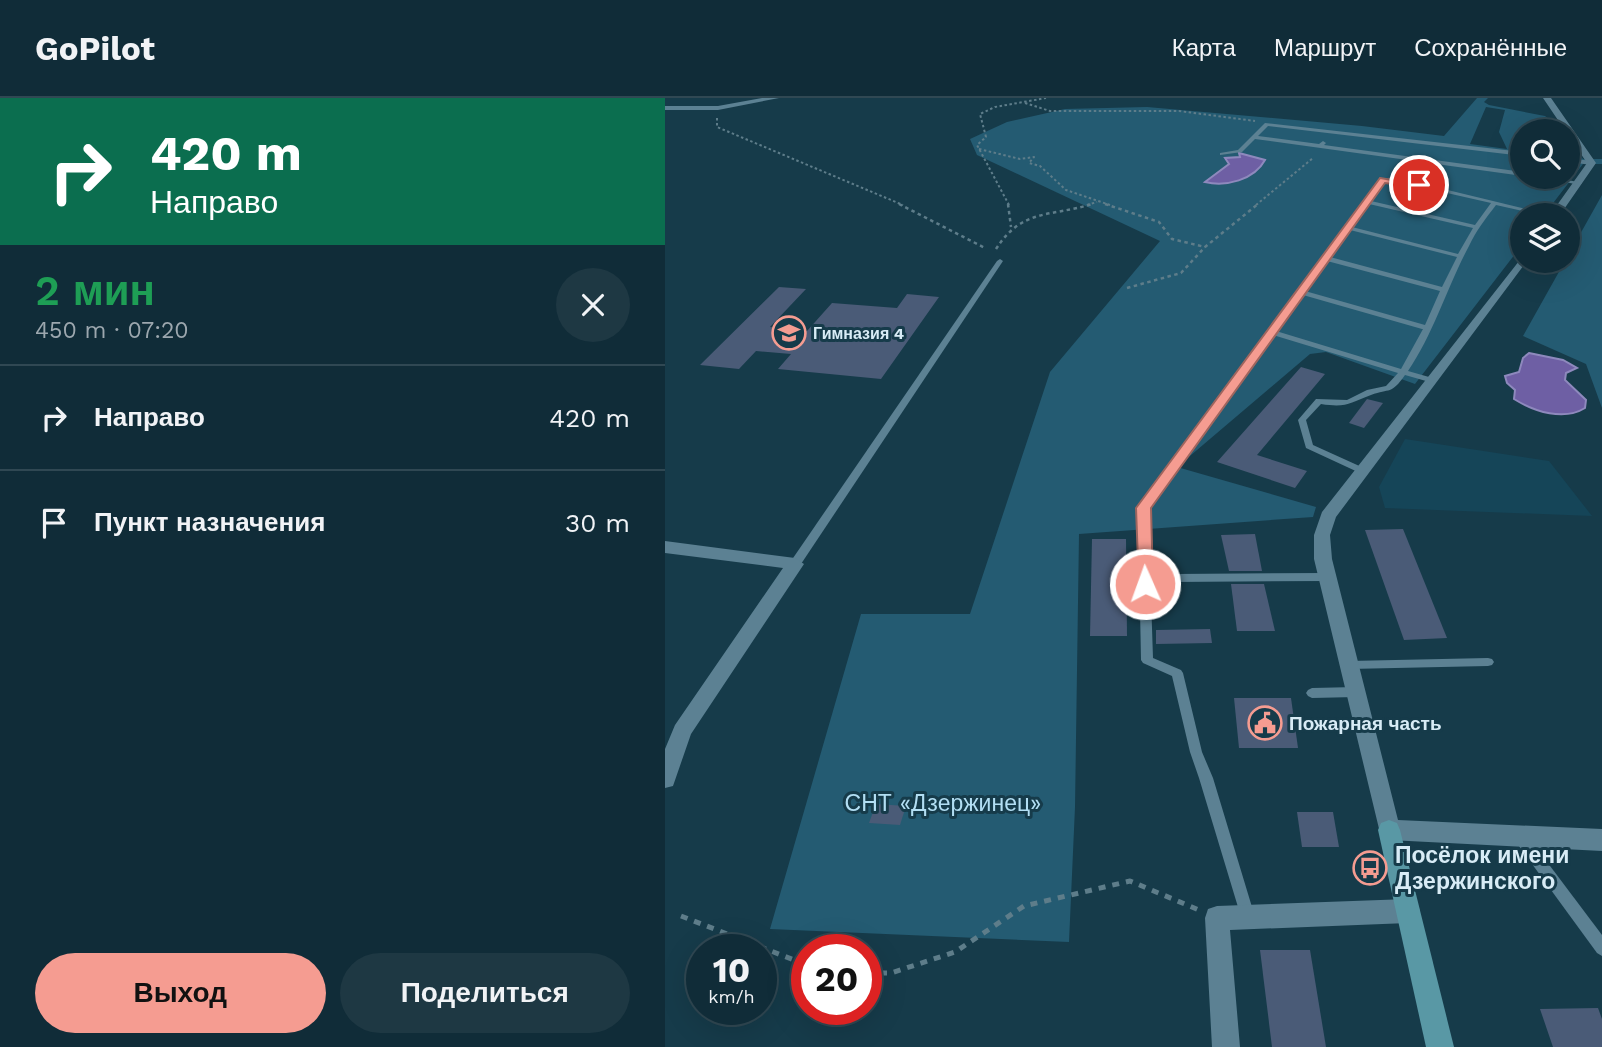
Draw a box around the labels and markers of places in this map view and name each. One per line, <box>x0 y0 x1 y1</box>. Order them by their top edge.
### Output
pin <box>1389 155 1449 215</box>
school or university icon: Гимназия 4 <box>770 314 808 352</box>
place label: Гимназия 4 <box>813 324 904 343</box>
public building icon: Пожарная часть <box>1246 704 1284 742</box>
place label: Пожарная часть <box>1289 712 1442 735</box>
place label: Посёлок имени Дзержинского <box>1395 842 1569 895</box>
bus stop icon: Посёлок имени Дзержинского <box>1351 849 1389 887</box>

